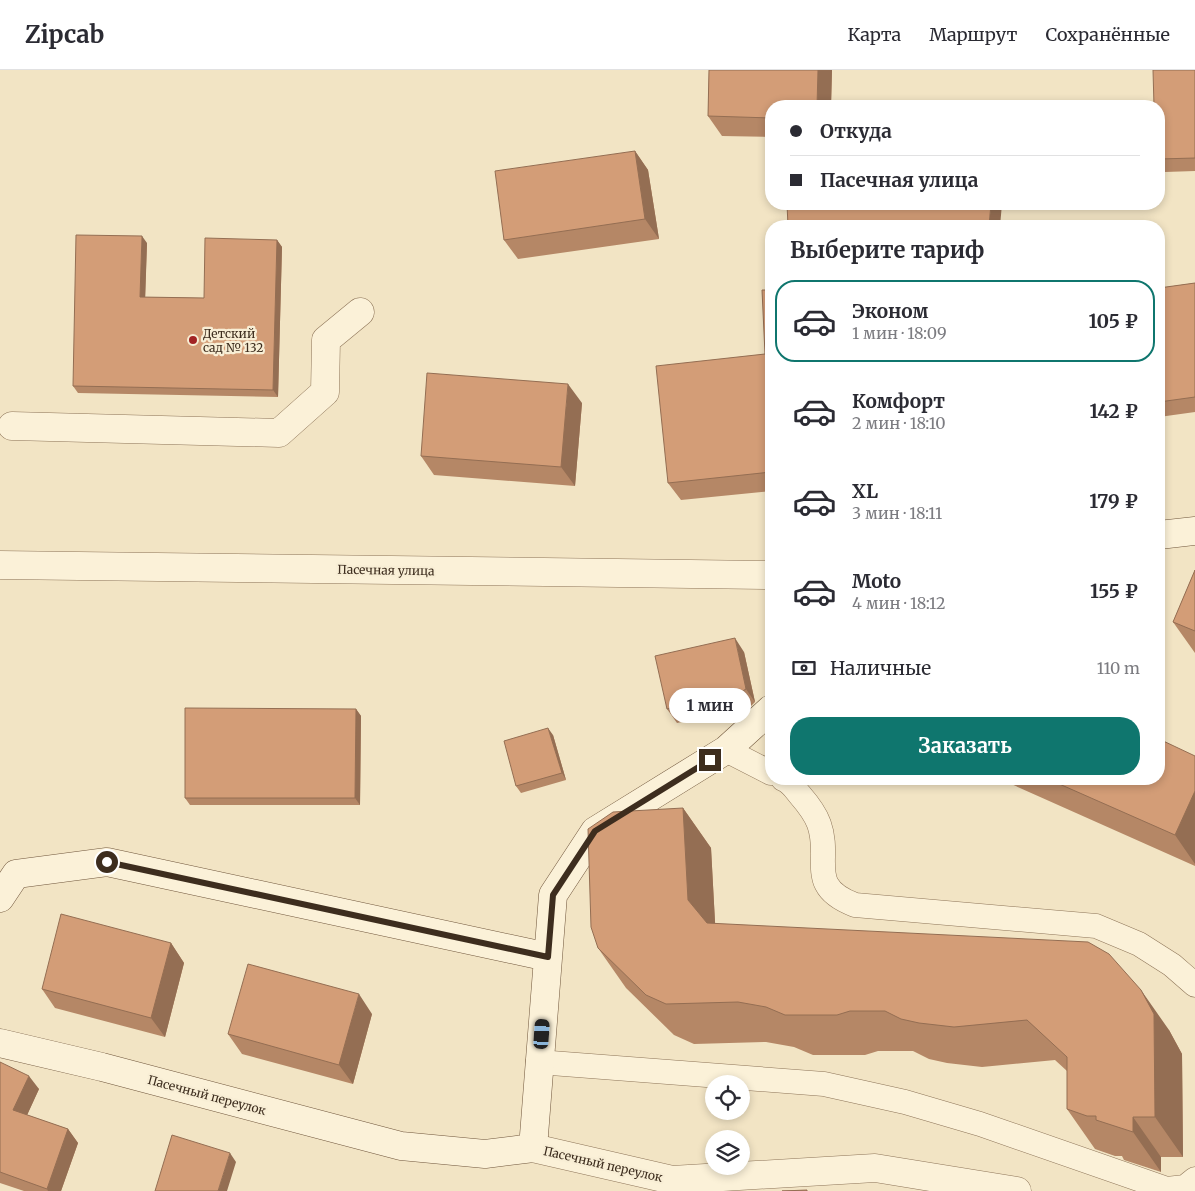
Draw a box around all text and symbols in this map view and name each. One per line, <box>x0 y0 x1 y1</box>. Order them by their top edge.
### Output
text: Zipcab <box>25 19 104 50</box>
text: Карта <box>848 23 901 46</box>
text: Маршрут <box>929 23 1017 46</box>
text: Сохранённые <box>1045 23 1170 46</box>
text: Откуда <box>820 119 892 143</box>
text: Пасечная улица <box>820 168 978 192</box>
text: Выберите тариф <box>790 236 984 264</box>
icon: car <box>792 299 837 344</box>
text: Эконом <box>852 299 928 323</box>
text: 105 ₽ <box>1088 309 1138 333</box>
text: 1 мин · 18:09 <box>852 323 947 343</box>
place label: Детский сад № 132 <box>203 326 263 355</box>
marker: Детский сад № 132 <box>187 334 199 346</box>
icon: car <box>792 389 837 434</box>
text: Комфорт <box>852 389 945 413</box>
text: 142 ₽ <box>1090 399 1138 423</box>
text: 2 мин · 18:10 <box>852 413 946 433</box>
icon: car <box>792 479 837 524</box>
text: XL <box>852 479 878 503</box>
text: 179 ₽ <box>1089 489 1138 513</box>
text: 3 мин · 18:11 <box>852 503 942 523</box>
street label: Пасечная улица <box>337 562 435 578</box>
icon: car <box>792 569 837 614</box>
text: Moto <box>852 569 901 593</box>
text: 155 ₽ <box>1090 579 1138 603</box>
text: 4 мин · 18:12 <box>852 593 946 613</box>
icon: cash <box>790 654 818 682</box>
text: Наличные <box>830 656 931 680</box>
text: 110 m <box>1097 658 1140 678</box>
callout: 1 мин <box>669 688 751 722</box>
text: 1 мин <box>686 695 734 715</box>
button: Заказать <box>790 717 1140 775</box>
route end <box>699 749 721 771</box>
route start <box>96 851 118 873</box>
car <box>533 1019 550 1049</box>
street label: Пасечный переулок <box>146 1072 268 1118</box>
map controls <box>705 1075 750 1175</box>
button: locate <box>705 1075 750 1120</box>
button: layers <box>705 1130 750 1175</box>
street label: Пасечный переулок <box>542 1143 664 1185</box>

